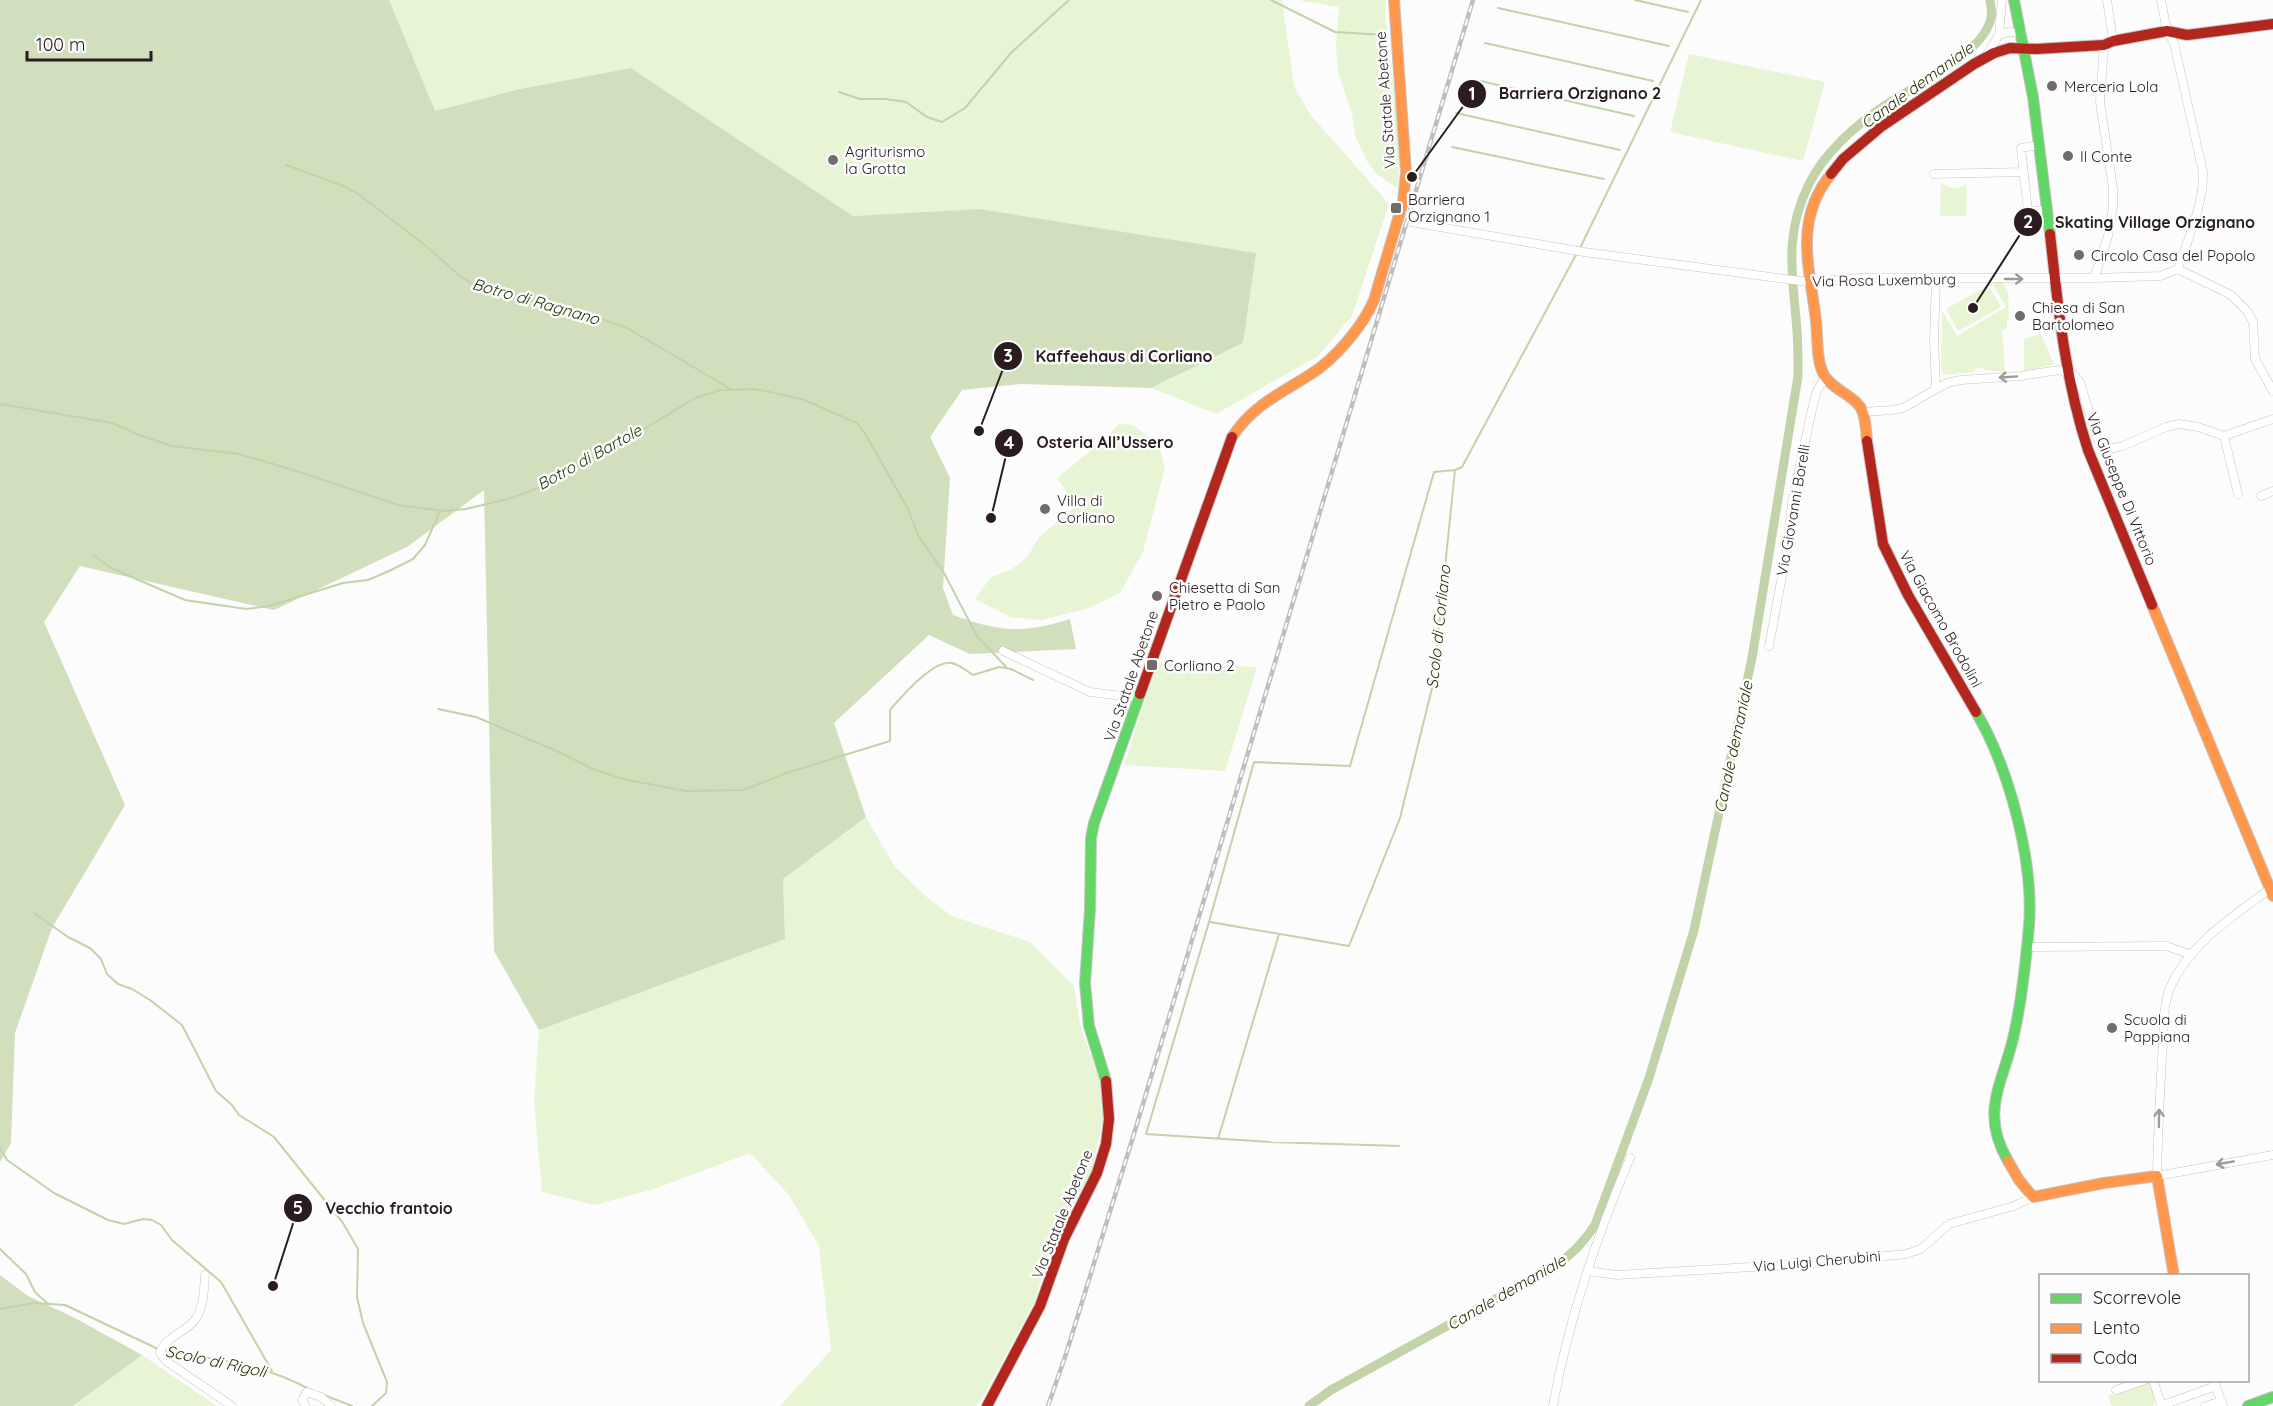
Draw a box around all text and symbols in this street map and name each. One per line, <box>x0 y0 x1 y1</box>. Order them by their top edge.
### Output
scale bar <box>27 24 152 62</box>
street label: Via Statale Abetone <box>1371 31 1399 169</box>
text: 100 m <box>36 33 85 56</box>
water label: Canale demaniale <box>1857 37 1978 132</box>
callout: Barriera Orzignano 2 <box>1457 77 1674 111</box>
place label: Merceria Lola <box>2064 77 2158 96</box>
marker: Merceria Lola <box>2045 79 2059 93</box>
text: 1 <box>1468 82 1476 105</box>
text: Barriera Orzignano 2 <box>1499 83 1661 103</box>
place label: Agriturismo la Grotta <box>845 142 925 178</box>
place label: Il Conte <box>2080 147 2132 166</box>
marker: Il Conte <box>2061 149 2075 163</box>
marker: Agriturismo la Grotta <box>826 153 840 167</box>
place label: Barriera Orzignano 1 <box>1408 190 1490 226</box>
marker: Barriera Orzignano 1 <box>1389 201 1403 215</box>
callout: Skating Village Orzignano <box>2013 205 2267 239</box>
text: 2 <box>2023 210 2033 233</box>
text: Skating Village Orzignano <box>2055 212 2255 232</box>
place label: Circolo Casa del Popolo <box>2091 246 2255 265</box>
marker: Circolo Casa del Popolo <box>2072 248 2086 262</box>
street label: Via Rosa Luxemburg <box>1812 269 1956 291</box>
water label: Botro di Ragnano <box>470 273 603 329</box>
one-way arrow <box>2003 273 2023 285</box>
place label: Chiesa di San Bartolomeo <box>2032 298 2125 334</box>
marker: Chiesa di San Bartolomeo <box>2013 309 2027 323</box>
callout: Kaffeehaus di Corliano <box>993 339 1224 373</box>
text: 3 <box>1003 344 1013 367</box>
text: Kaffeehaus di Corliano <box>1035 346 1213 366</box>
one-way arrow <box>1999 372 2018 383</box>
street label: Via Giuseppe Di Vittorio <box>2083 410 2161 568</box>
water label: Botro di Bartole <box>533 420 646 494</box>
callout: Osteria All’Ussero <box>994 426 1185 460</box>
text: 4 <box>1004 431 1015 454</box>
text: Osteria All’Ussero <box>1037 432 1174 452</box>
street label: Via Giovanni Borelli <box>1772 443 1814 577</box>
place label: Villa di Corliano <box>1057 491 1115 527</box>
marker: Villa di Corliano <box>1038 502 1052 516</box>
street label: Via Giacomo Brodolini <box>1895 547 1987 691</box>
water label: Scolo di Corliano <box>1422 563 1455 690</box>
place label: Chiesetta di San Pietro e Paolo <box>1169 578 1280 614</box>
marker: Chiesetta di San Pietro e Paolo <box>1150 589 1164 603</box>
street label: Via Statale Abetone <box>1100 608 1162 744</box>
place label: Corliano 2 <box>1164 656 1235 675</box>
marker: Corliano 2 <box>1145 658 1159 672</box>
water label: Canale demaniale <box>1709 678 1757 815</box>
place label: Scuola di Pappiana <box>2124 1010 2190 1046</box>
marker: Scuola di Pappiana <box>2105 1021 2119 1035</box>
one-way arrow <box>2153 1108 2164 1128</box>
street label: Via Statale Abetone <box>1027 1147 1097 1281</box>
one-way arrow <box>2215 1158 2235 1169</box>
callout: Vecchio frantoio <box>283 1191 465 1225</box>
text: 5 <box>293 1196 303 1219</box>
text: Vecchio frantoio <box>325 1198 453 1218</box>
street label: Via Luigi Cherubini <box>1752 1246 1882 1276</box>
water label: Canale demaniale <box>1443 1249 1570 1334</box>
legend <box>2039 1274 2249 1382</box>
text: Scorrevole <box>2093 1286 2181 1309</box>
text: Lento <box>2093 1316 2140 1339</box>
water label: Scolo di Rigoli <box>164 1341 270 1382</box>
text: Coda <box>2093 1346 2137 1369</box>

